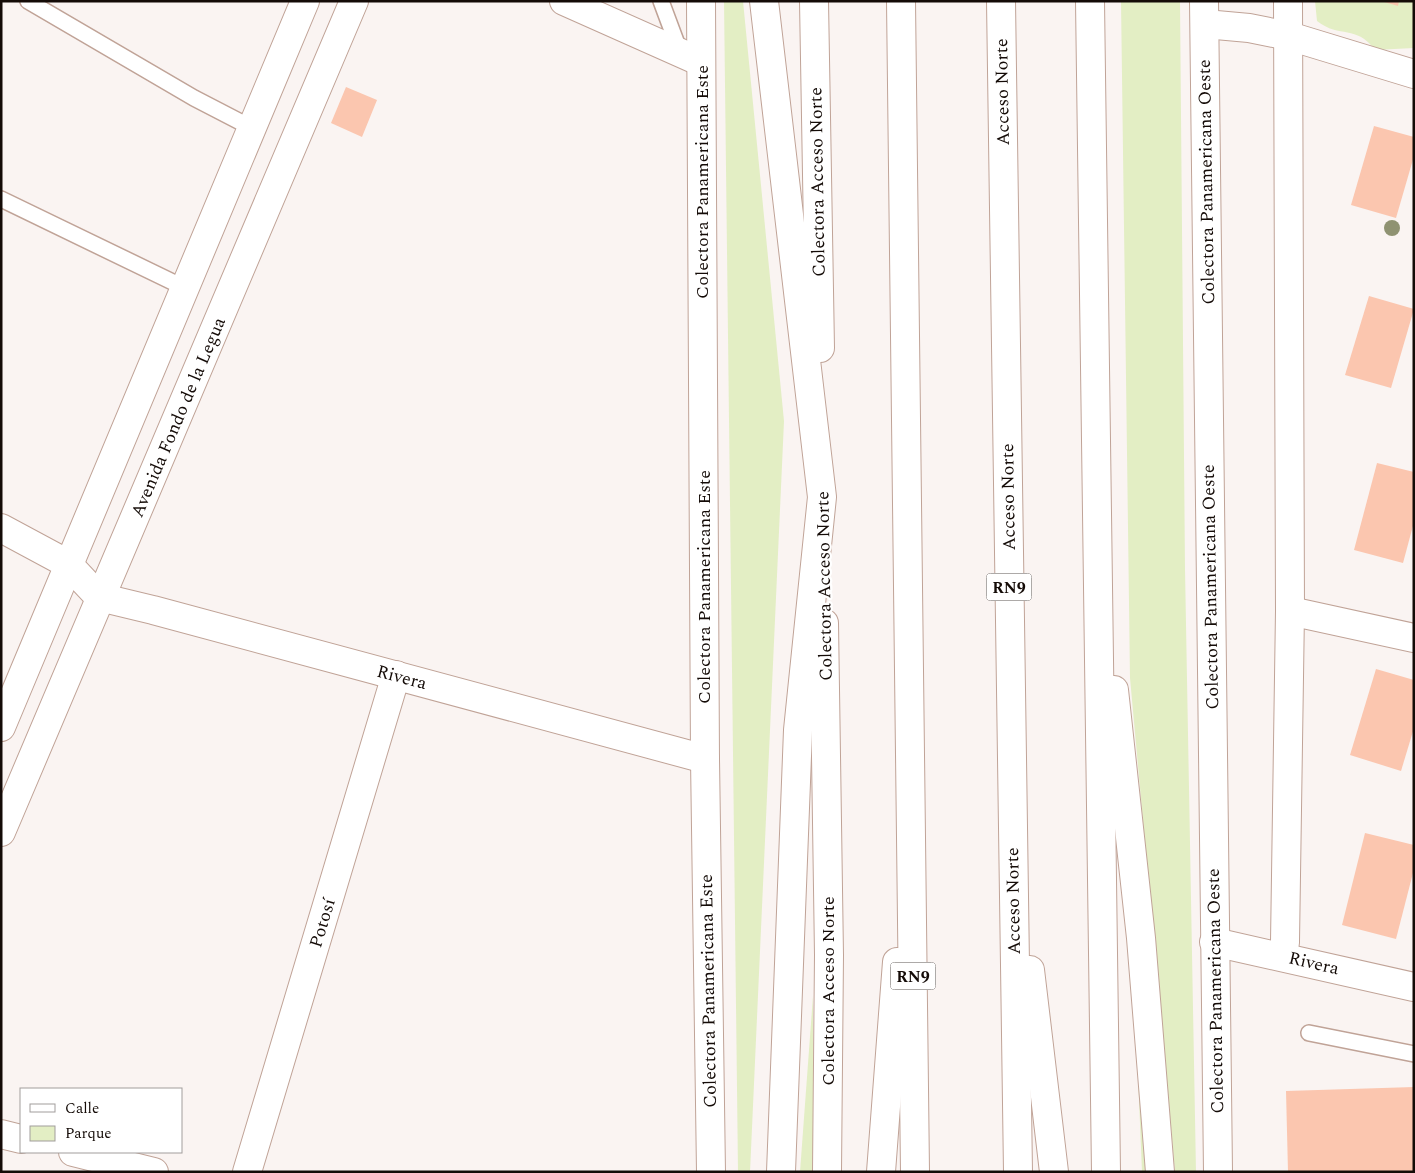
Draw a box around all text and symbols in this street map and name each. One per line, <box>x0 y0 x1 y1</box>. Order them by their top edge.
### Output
street label: Acceso Norte <box>988 38 1017 146</box>
street label: Colectora Panamericana Oeste <box>1191 59 1222 305</box>
street label: Colectora Panamericana Este <box>689 65 716 299</box>
street label: Colectora Acceso Norte <box>802 87 833 277</box>
street label: Avenida Fondo de la Legua <box>124 313 233 522</box>
street label: Acceso Norte <box>994 443 1023 551</box>
street label: Colectora Panamericana Oeste <box>1195 464 1226 710</box>
street label: Colectora Panamericana Este <box>691 470 718 704</box>
street label: Colectora Acceso Norte <box>809 491 840 681</box>
road number: RN9 <box>986 574 1032 600</box>
street label: Rivera <box>374 658 430 697</box>
street label: Acceso Norte <box>999 847 1028 955</box>
street label: Colectora Panamericana Oeste <box>1200 868 1231 1114</box>
street label: Colectora Panamericana Este <box>693 874 724 1108</box>
street label: Potosí <box>302 894 343 951</box>
street label: Colectora Acceso Norte <box>815 896 842 1086</box>
street label: Rivera <box>1286 945 1342 982</box>
road number: RN9 <box>890 962 936 989</box>
legend <box>20 1088 182 1153</box>
text: Calle <box>65 1097 99 1120</box>
text: Parque <box>65 1122 112 1145</box>

